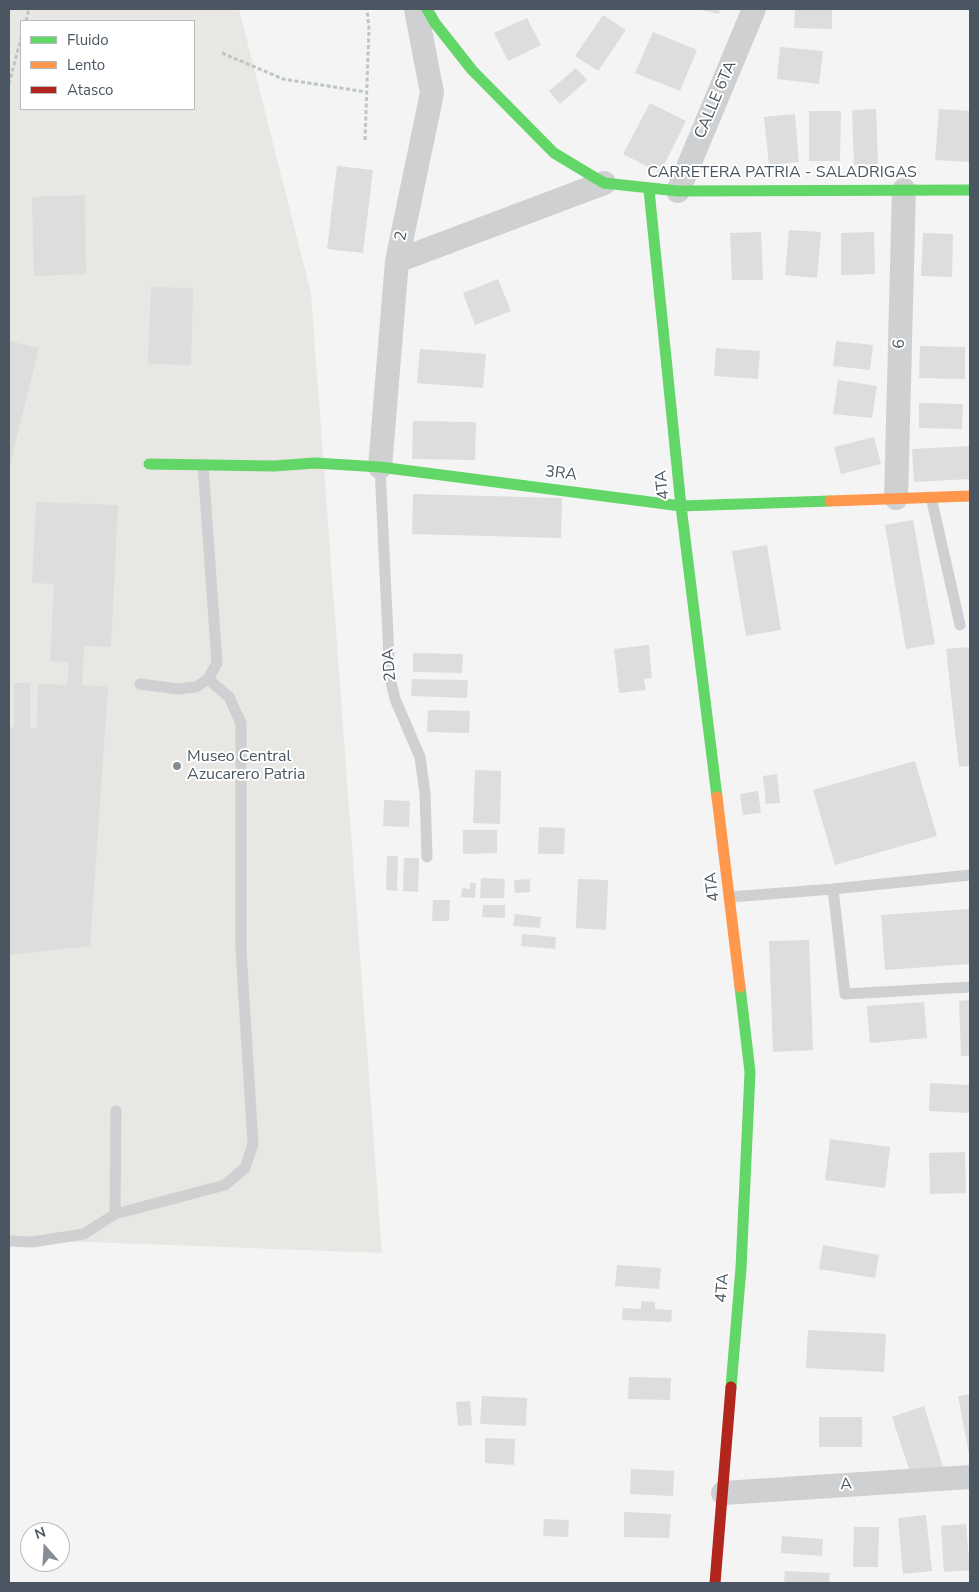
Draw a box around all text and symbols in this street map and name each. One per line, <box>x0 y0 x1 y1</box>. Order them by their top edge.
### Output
legend <box>20 20 195 110</box>
text: Fluido <box>67 30 109 50</box>
text: Lento <box>67 55 105 75</box>
street label: CALLE 6TA <box>691 58 741 142</box>
text: Atasco <box>67 80 113 100</box>
street label: CARRETERA PATRIA - SALADRIGAS <box>647 163 917 183</box>
street label: 2 <box>392 229 412 243</box>
street label: 6 <box>890 339 910 349</box>
street label: 3RA <box>544 463 578 485</box>
street label: 4TA <box>652 469 674 501</box>
street label: 2DA <box>379 648 401 682</box>
place label: Museo Central Azucarero Patria <box>187 747 305 785</box>
marker: Museo Central Azucarero Patria <box>171 760 183 772</box>
street label: 4TA <box>702 871 724 903</box>
street label: 4TA <box>712 1272 734 1304</box>
street label: A <box>840 1475 852 1495</box>
north arrow <box>20 1522 70 1572</box>
text: N <box>32 1523 48 1544</box>

